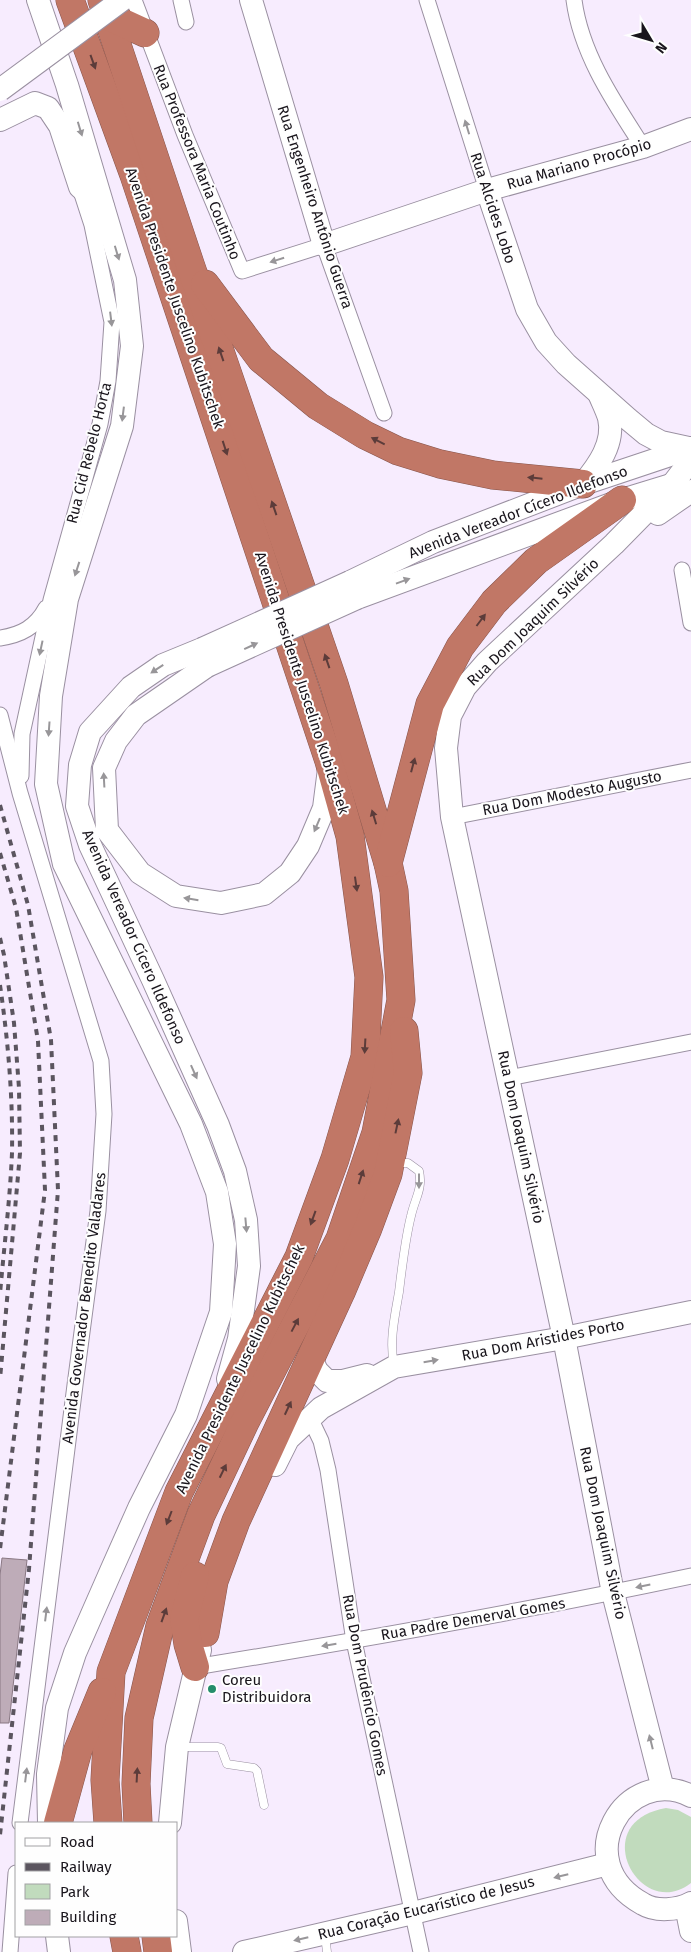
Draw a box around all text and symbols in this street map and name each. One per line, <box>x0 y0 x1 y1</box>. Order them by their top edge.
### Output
north arrow <box>626 15 676 65</box>
text: N <box>651 39 670 57</box>
one-way arrow <box>90 55 97 70</box>
street label: Rua Professora Maria Coutinho <box>149 62 245 262</box>
street label: Rua Engenheiro Antônio Guerra <box>274 103 356 311</box>
one-way arrow <box>463 119 471 134</box>
one-way arrow <box>77 122 85 137</box>
street label: Rua Mariano Procópio <box>505 135 653 193</box>
street label: Rua Alcides Lobo <box>467 150 519 266</box>
street label: Avenida Presidente Juscelino Kubitschek <box>122 165 228 431</box>
one-way arrow <box>114 246 122 261</box>
one-way arrow <box>269 256 284 264</box>
one-way arrow <box>107 312 115 328</box>
one-way arrow <box>217 346 225 361</box>
street label: Rua Cid Rebelo Horta <box>63 381 115 525</box>
one-way arrow <box>119 406 127 422</box>
one-way arrow <box>371 437 385 445</box>
one-way arrow <box>221 441 229 456</box>
street label: Avenida Vereador Cícero Ildefonso <box>406 462 630 562</box>
one-way arrow <box>527 474 543 482</box>
one-way arrow <box>270 500 277 515</box>
street label: Avenida Presidente Juscelino Kubitschek <box>251 549 353 817</box>
street label: Rua Dom Joaquim Silvério <box>463 554 603 690</box>
one-way arrow <box>73 562 80 577</box>
one-way arrow <box>395 577 410 584</box>
one-way arrow <box>476 613 486 627</box>
one-way arrow <box>36 640 44 656</box>
one-way arrow <box>244 642 258 650</box>
one-way arrow <box>322 654 330 669</box>
one-way arrow <box>151 664 164 674</box>
one-way arrow <box>45 721 53 737</box>
one-way arrow <box>410 758 418 773</box>
street label: Rua Dom Modesto Augusto <box>481 767 663 819</box>
one-way arrow <box>100 772 108 788</box>
one-way arrow <box>369 809 377 824</box>
one-way arrow <box>312 818 320 832</box>
street label: Avenida Vereador Cícero Ildefonso <box>78 827 190 1047</box>
one-way arrow <box>353 877 361 893</box>
one-way arrow <box>183 894 199 902</box>
one-way arrow <box>361 1038 369 1054</box>
street label: Rua Dom Joaquim Silvério <box>494 1049 548 1225</box>
one-way arrow <box>191 1065 199 1079</box>
one-way arrow <box>394 1118 402 1134</box>
one-way arrow <box>358 1170 365 1185</box>
street label: Avenida Governador Benedito Valadares <box>58 1171 110 1445</box>
one-way arrow <box>415 1174 423 1190</box>
one-way arrow <box>309 1210 316 1225</box>
one-way arrow <box>243 1217 251 1233</box>
street label: Avenida Presidente Juscelino Kubitschek <box>172 1241 308 1497</box>
street label: Rua Dom Aristides Porto <box>460 1315 626 1365</box>
one-way arrow <box>291 1318 299 1333</box>
one-way arrow <box>423 1356 439 1364</box>
one-way arrow <box>285 1401 293 1415</box>
street label: Rua Dom Joaquim Silvério <box>576 1445 630 1621</box>
one-way arrow <box>219 1464 227 1478</box>
one-way arrow <box>165 1511 173 1526</box>
one-way arrow <box>636 1582 651 1590</box>
street label: Rua Dom Prudêncio Gomes <box>339 1593 391 1777</box>
street label: Rua Padre Demerval Gomes <box>379 1594 567 1644</box>
one-way arrow <box>42 1605 50 1621</box>
one-way arrow <box>160 1607 168 1622</box>
one-way arrow <box>321 1642 337 1650</box>
place label: Coreu Distribuidora <box>222 1671 311 1706</box>
marker: Coreu Distribuidora <box>206 1683 218 1695</box>
one-way arrow <box>647 1735 655 1750</box>
one-way arrow <box>133 1766 141 1782</box>
one-way arrow <box>22 1767 30 1783</box>
legend <box>15 1822 178 1937</box>
text: Road <box>60 1833 95 1851</box>
text: Railway <box>60 1858 112 1876</box>
street label: Rua Coração Eucarístico de Jesus <box>316 1872 536 1944</box>
one-way arrow <box>553 1872 568 1880</box>
text: Park <box>60 1883 90 1901</box>
text: Building <box>60 1908 116 1926</box>
one-way arrow <box>293 1935 308 1943</box>

